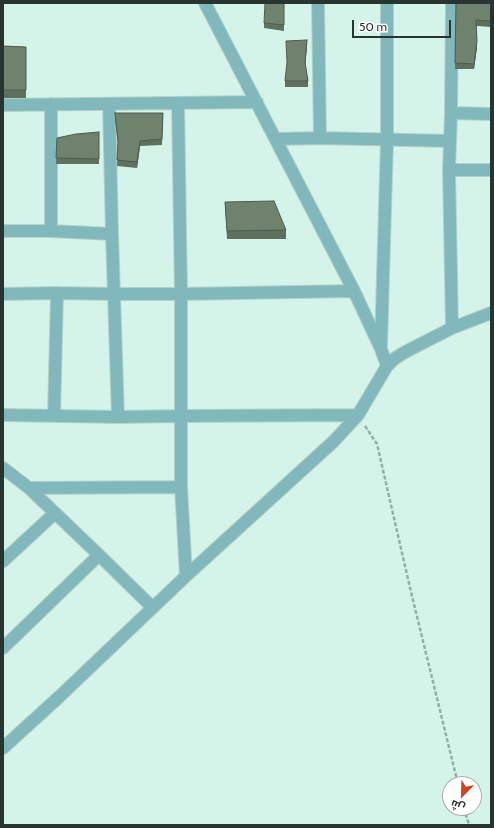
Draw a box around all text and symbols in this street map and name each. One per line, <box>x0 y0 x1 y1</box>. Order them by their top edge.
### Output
scale bar <box>354 12 453 38</box>
text: 50 m <box>359 19 387 34</box>
north arrow <box>442 776 482 816</box>
text: ش <box>448 797 467 815</box>

